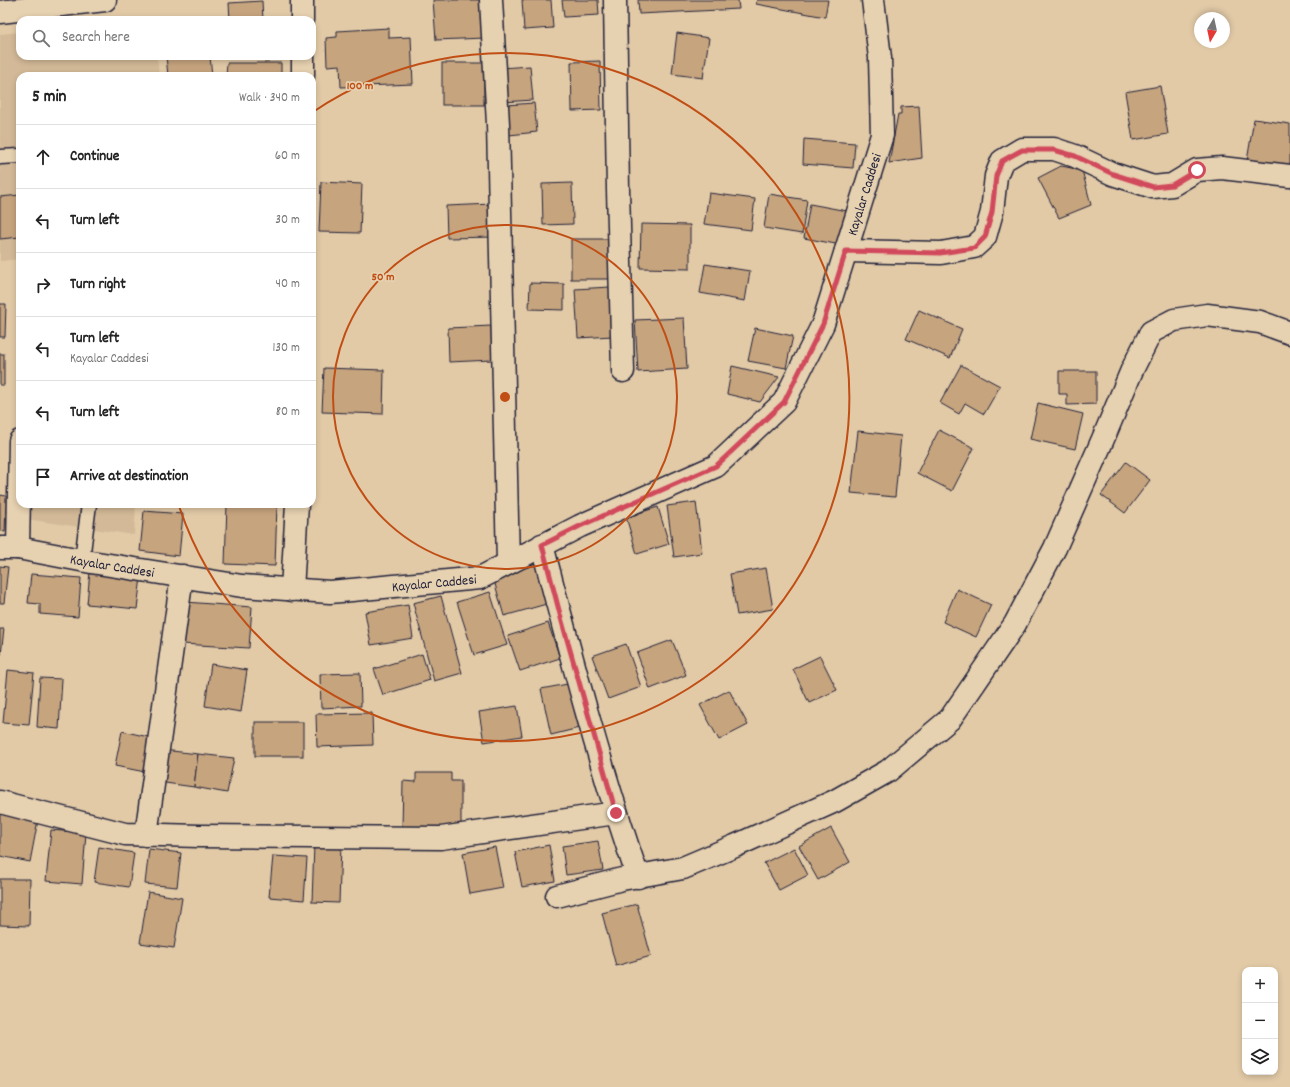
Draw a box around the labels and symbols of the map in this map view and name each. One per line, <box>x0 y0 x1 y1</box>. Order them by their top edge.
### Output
north arrow <box>1194 12 1230 48</box>
text: 100 m <box>347 78 373 95</box>
street label: Kayalar Caddesi <box>843 151 888 238</box>
route start <box>1188 161 1206 179</box>
text: 50 m <box>371 269 395 286</box>
centre of rings <box>498 390 512 404</box>
street label: Kayalar Caddesi <box>68 550 156 584</box>
street label: Kayalar Caddesi <box>391 570 478 598</box>
route end <box>607 804 625 822</box>

